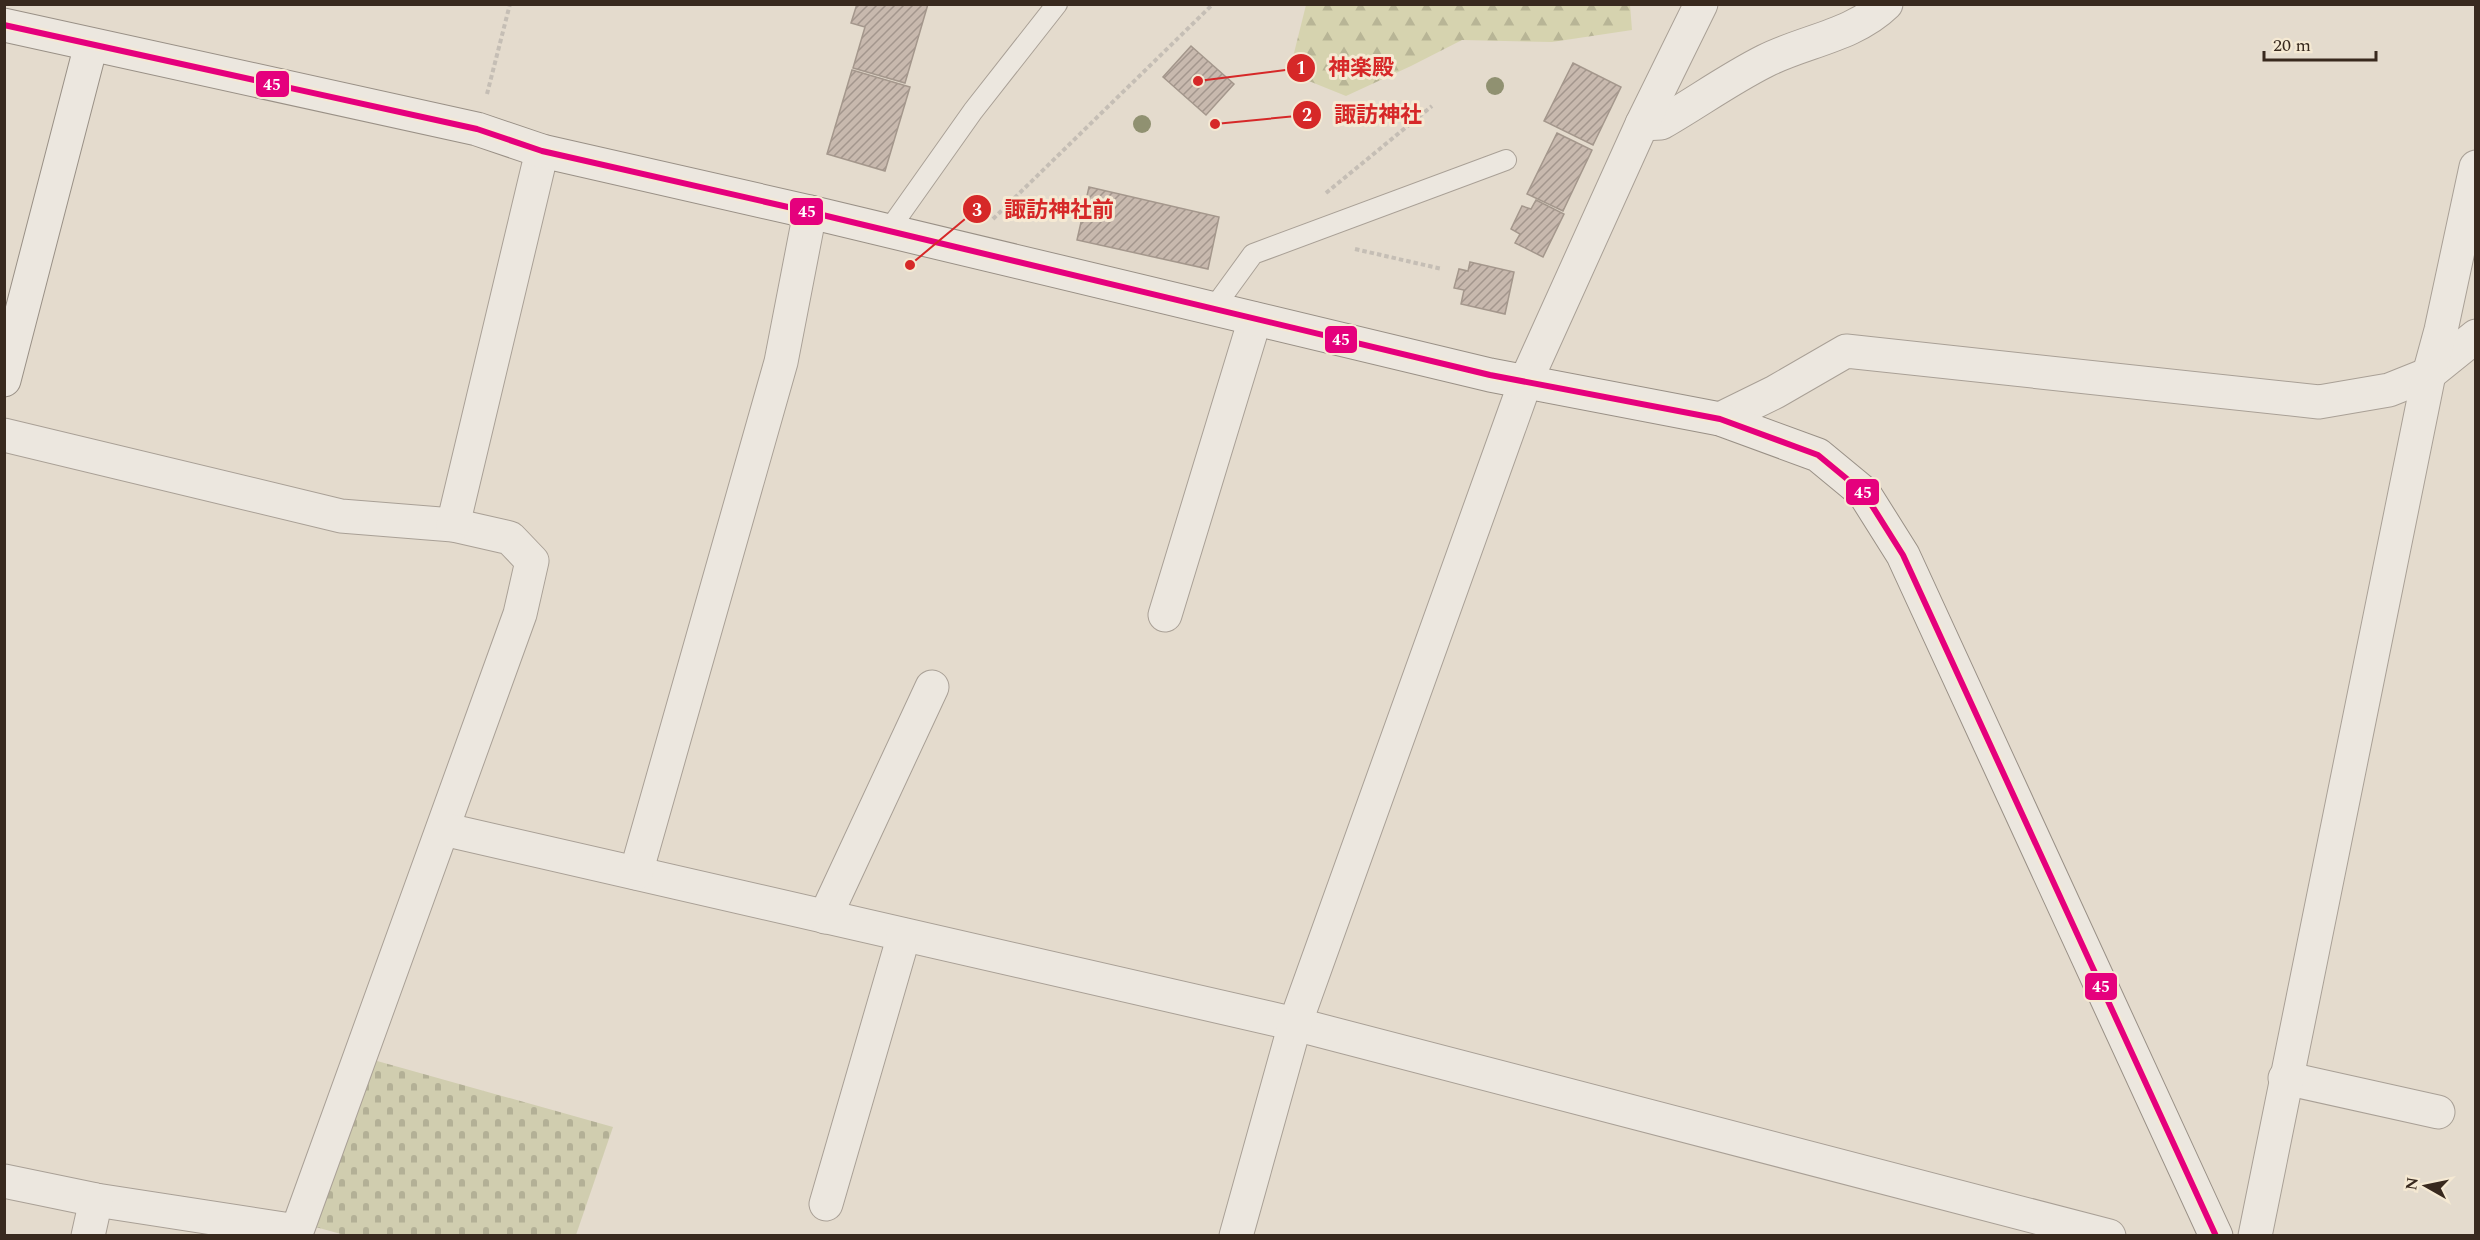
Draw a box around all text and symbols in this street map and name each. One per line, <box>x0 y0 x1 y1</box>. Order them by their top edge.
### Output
scale bar <box>2264 24 2376 62</box>
text: 20 m <box>2273 32 2311 59</box>
callout: 神楽殿 <box>1286 48 1406 88</box>
text: 神楽殿 <box>1328 52 1394 85</box>
text: 1 <box>1296 55 1306 82</box>
line badge: 45 <box>255 70 290 98</box>
text: 45 <box>263 73 281 97</box>
callout: 諏訪神社 <box>1292 95 1434 135</box>
text: 諏訪神社 <box>1334 99 1422 132</box>
text: 2 <box>1302 102 1312 129</box>
callout: 諏訪神社前 <box>962 189 1126 229</box>
text: 諏訪神社前 <box>1004 194 1114 227</box>
line badge: 45 <box>789 197 824 226</box>
text: 3 <box>972 197 982 224</box>
text: 45 <box>798 200 816 224</box>
line badge: 45 <box>1324 325 1358 354</box>
text: 45 <box>1332 328 1350 352</box>
line badge: 45 <box>1845 478 1880 506</box>
text: 45 <box>1854 481 1872 505</box>
line badge: 45 <box>2084 972 2118 1001</box>
text: 45 <box>2092 975 2110 999</box>
north arrow <box>2396 1156 2456 1216</box>
text: N <box>2399 1175 2425 1192</box>

